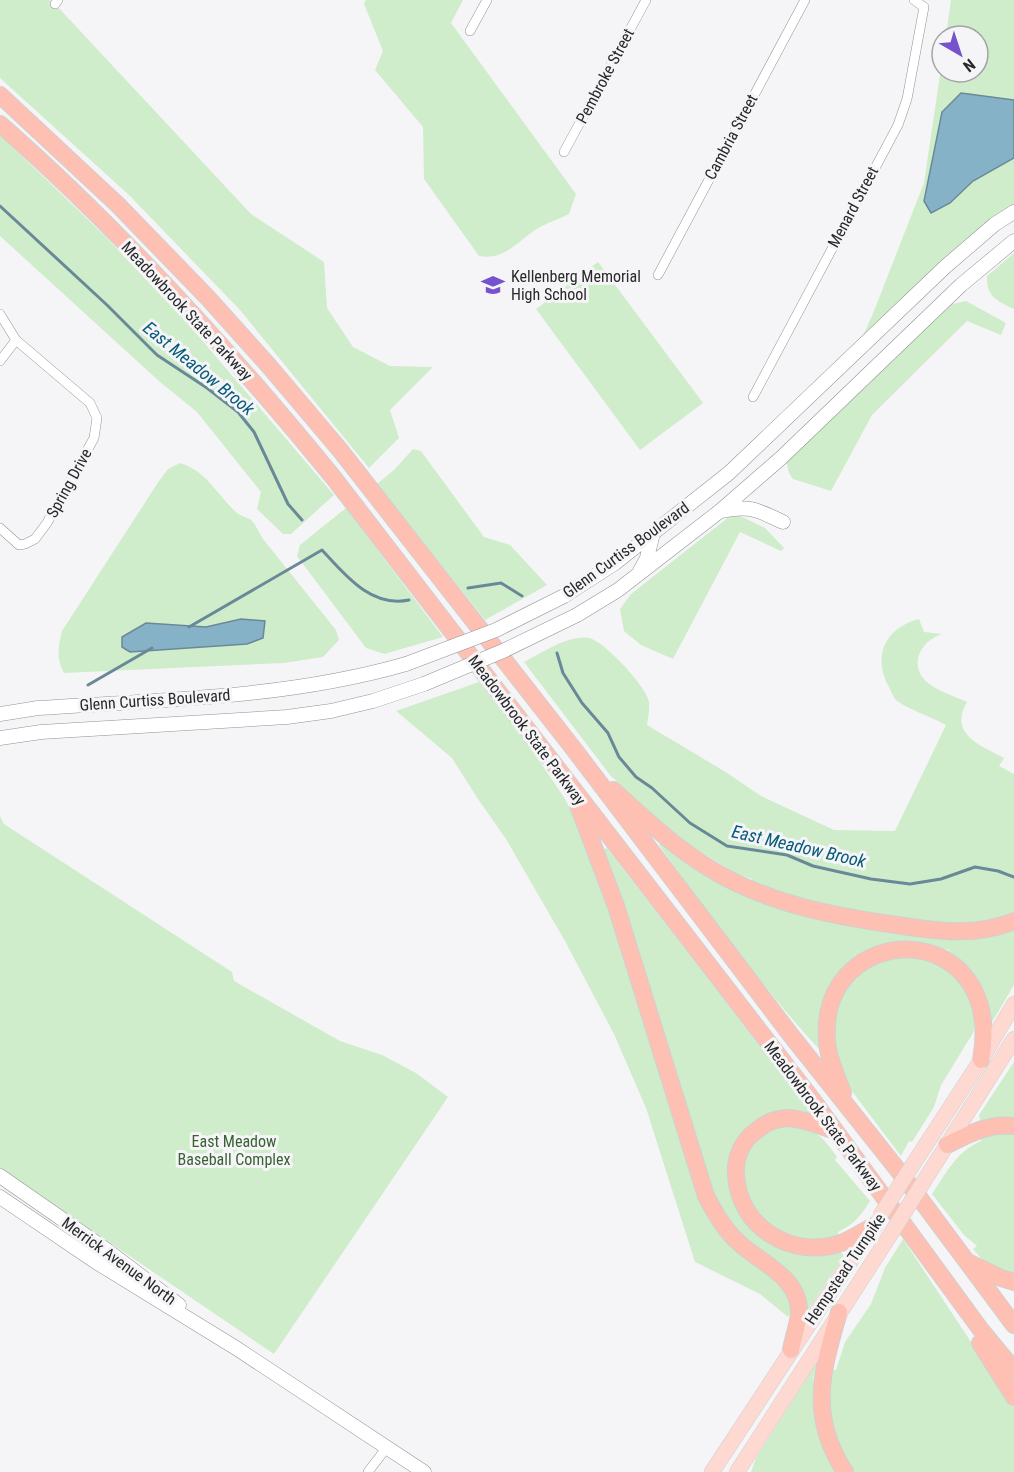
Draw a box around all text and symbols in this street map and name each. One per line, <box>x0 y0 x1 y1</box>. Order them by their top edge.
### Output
north arrow <box>930 24 990 84</box>
street label: Pembroke Street <box>572 25 638 127</box>
text: N <box>959 55 979 76</box>
street label: Cambria Street <box>701 91 762 183</box>
street label: Menard Street <box>824 163 882 251</box>
street label: Meadowbrook State Parkway <box>118 238 257 385</box>
place label: Kellenberg Memorial High School <box>511 267 641 304</box>
school or university icon: Kellenberg Memorial High School <box>480 272 506 298</box>
water label: East Meadow Brook <box>139 317 260 420</box>
street label: Spring Drive <box>42 445 96 521</box>
street label: Glenn Curtiss Boulevard <box>559 498 693 602</box>
street label: Meadowbrook State Parkway <box>464 651 590 809</box>
street label: Glenn Curtiss Boulevard <box>79 685 231 715</box>
water label: East Meadow Brook <box>730 820 869 872</box>
street label: Meadowbrook State Parkway <box>760 1037 886 1195</box>
park label: East Meadow Baseball Complex <box>178 1132 291 1169</box>
street label: Hempstead Turnpike <box>801 1210 889 1328</box>
street label: Merrick Avenue North <box>58 1213 180 1309</box>

